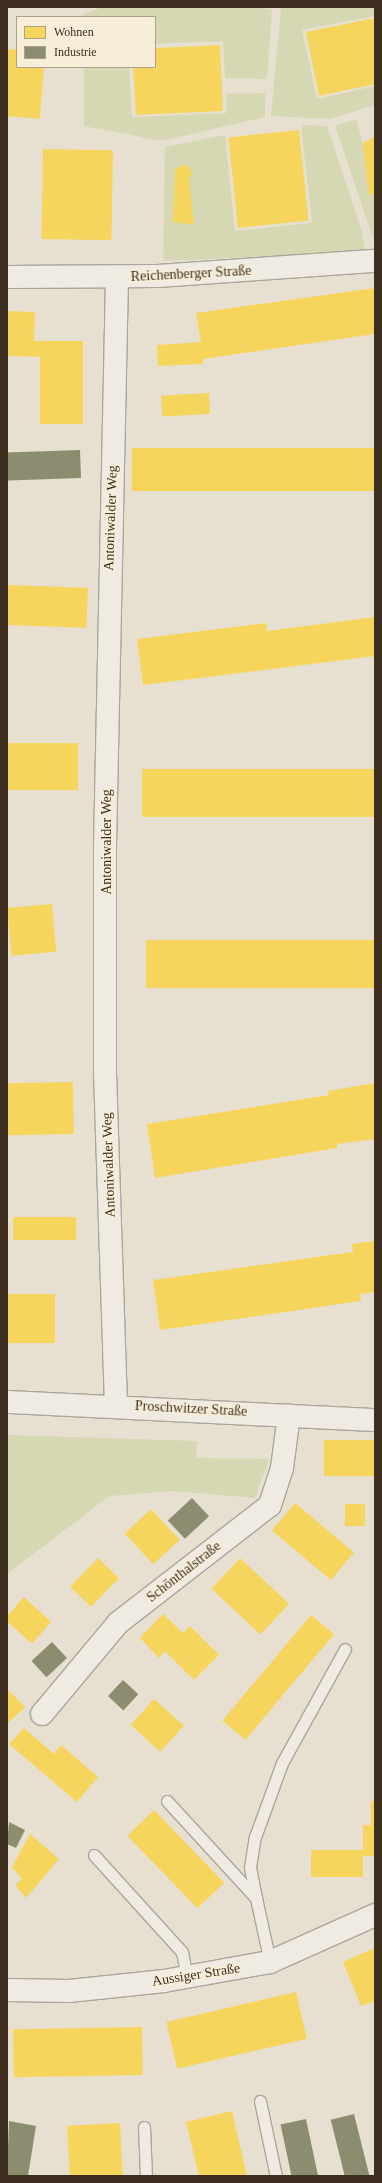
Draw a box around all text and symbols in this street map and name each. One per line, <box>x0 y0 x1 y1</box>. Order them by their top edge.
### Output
legend <box>16 16 156 68</box>
text: Wohnen <box>54 25 94 39</box>
text: Industrie <box>54 45 97 59</box>
street label: Reichenberger Straße <box>130 262 252 286</box>
street label: Antoniwalder Weg <box>101 465 121 571</box>
street label: Antoniwalder Weg <box>99 789 115 895</box>
street label: Antoniwalder Weg <box>99 1112 119 1218</box>
street label: Proschwitzer Straße <box>134 1398 248 1420</box>
street label: Schönthalstraße <box>144 1538 224 1606</box>
street label: Aussiger Straße <box>151 1960 241 1990</box>

